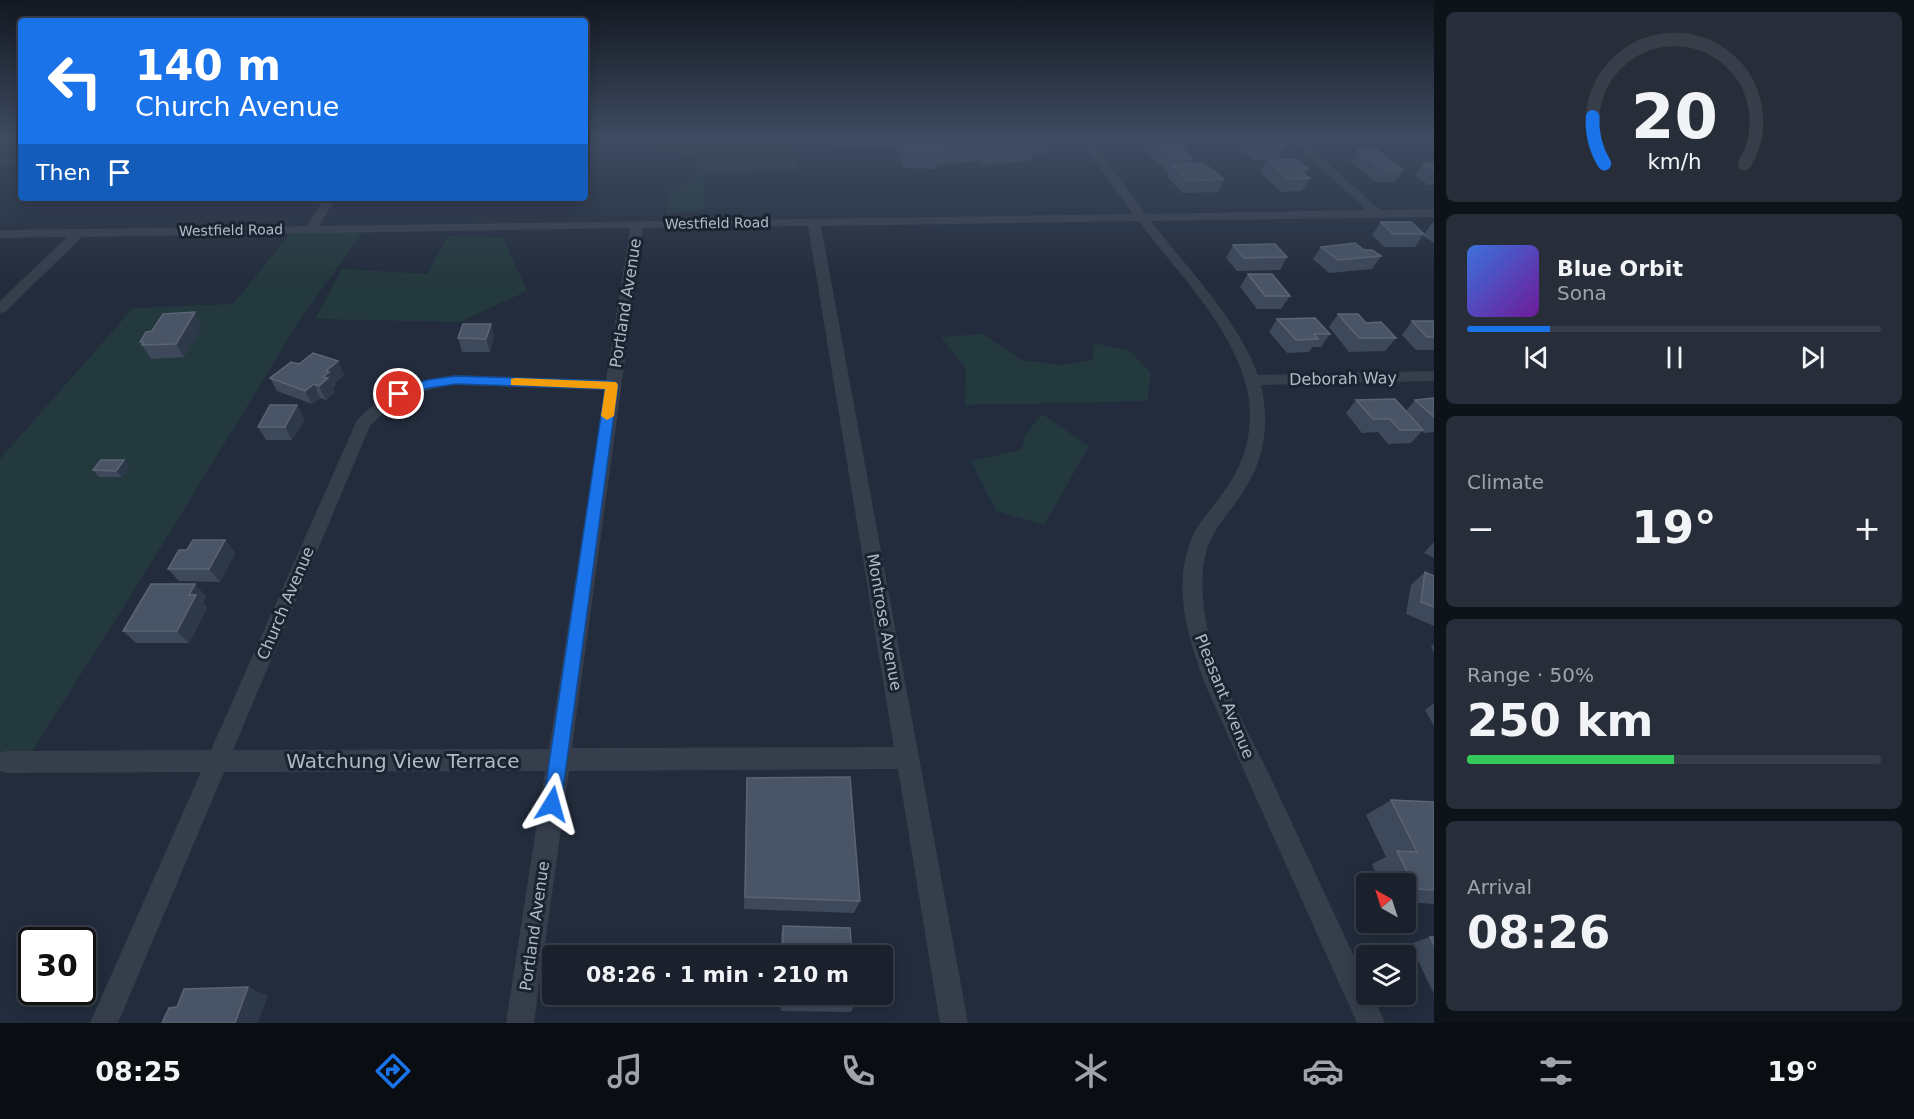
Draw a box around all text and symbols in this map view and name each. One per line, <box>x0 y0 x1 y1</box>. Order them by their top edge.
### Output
text: 140 m <box>135 41 281 90</box>
icon: left <box>36 42 114 120</box>
text: 20 <box>1631 80 1717 153</box>
text: Church Avenue <box>135 91 339 122</box>
text: km/h <box>1647 149 1701 174</box>
icon: arrive <box>103 156 136 189</box>
text: Then <box>36 160 91 185</box>
street label: Westfield Road <box>665 214 769 232</box>
street label: Westfield Road <box>179 221 283 239</box>
street label: Portland Avenue <box>606 237 645 369</box>
text: Blue Orbit <box>1557 256 1683 281</box>
text: Sona <box>1557 281 1607 305</box>
icon: previous <box>1520 341 1553 374</box>
icon: pause <box>1658 341 1691 374</box>
icon: next <box>1796 341 1829 374</box>
pin <box>373 368 424 419</box>
street label: Deborah Way <box>1289 368 1397 389</box>
icon: arrive <box>382 377 415 410</box>
text: Climate <box>1467 470 1544 494</box>
text: 19° <box>1631 501 1717 554</box>
text: − <box>1467 509 1495 548</box>
text: + <box>1853 509 1881 548</box>
street label: Church Avenue <box>253 544 318 663</box>
street label: Montrose Avenue <box>863 552 906 692</box>
street label: Pleasant Avenue <box>1191 631 1258 761</box>
text: Range · 50% <box>1467 663 1594 687</box>
text: 250 km <box>1467 694 1653 747</box>
street label: Watchung View Terrace <box>286 749 520 773</box>
position arrow <box>520 772 584 836</box>
street label: Portland Avenue <box>516 860 553 992</box>
north arrow <box>1356 873 1416 933</box>
map controls <box>1356 873 1416 1005</box>
text: Arrival <box>1467 875 1532 899</box>
text: 08:26 <box>1467 906 1610 959</box>
speed limit sign: 30 <box>18 927 96 1005</box>
button: layers <box>1356 945 1416 1005</box>
text: 08:26 · 1 min · 210 m <box>586 962 849 987</box>
icon: directions <box>372 1050 414 1092</box>
icon: music <box>604 1050 646 1092</box>
icon: phone <box>837 1050 879 1092</box>
icon: climate <box>1070 1050 1112 1092</box>
icon: car <box>1302 1050 1344 1092</box>
icon: filters <box>1535 1050 1577 1092</box>
text: 08:25 <box>95 1056 181 1087</box>
text: 19° <box>1768 1056 1819 1087</box>

